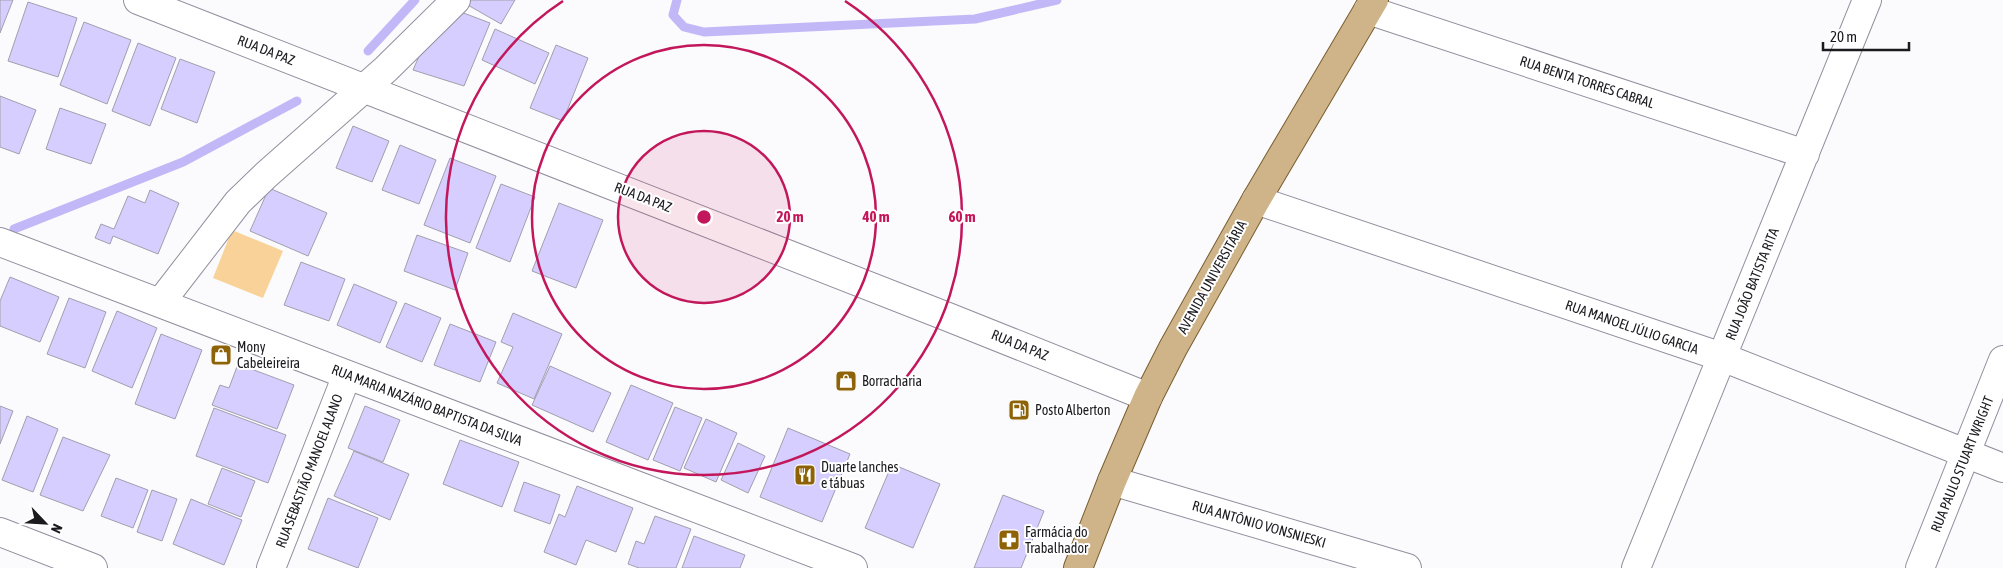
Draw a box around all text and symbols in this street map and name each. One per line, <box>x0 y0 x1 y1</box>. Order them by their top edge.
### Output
scale bar <box>1823 20 1909 52</box>
text: 20 m <box>1830 28 1857 45</box>
street label: RUA DA PAZ <box>235 32 297 68</box>
street label: RUA BENTA TORRES CABRAL <box>1518 53 1657 111</box>
street label: RUA DA PAZ <box>612 179 674 215</box>
centre of rings <box>695 208 713 226</box>
text: 20 m <box>777 208 804 225</box>
text: 40 m <box>862 208 890 225</box>
text: 60 m <box>949 208 976 225</box>
street label: AVENIDA UNIVERSITÁRIA <box>1174 217 1250 336</box>
street label: RUA JOÃO BATISTA RITA <box>1722 225 1782 342</box>
street label: RUA MANOEL JÚLIO GARCIA <box>1563 297 1701 357</box>
street label: RUA DA PAZ <box>989 326 1051 364</box>
place label: Mony Cabeleireira <box>237 339 300 371</box>
shop icon: Mony Cabeleireira <box>209 343 233 367</box>
street label: RUA MARIA NAZÁRIO BAPTISTA DA SILVA <box>329 361 525 449</box>
shop icon: Borracharia <box>834 369 858 393</box>
place label: Borracharia <box>862 373 922 389</box>
street label: RUA SEBASTIÃO MANOEL ALANO <box>272 392 346 550</box>
street label: RUA PAULO STUART WRIGHT <box>1927 394 1997 534</box>
fuel station icon: Posto Alberton <box>1007 398 1031 422</box>
place label: Posto Alberton <box>1035 402 1110 418</box>
place label: Duarte lanches e tábuas <box>821 459 899 491</box>
restaurant icon: Duarte lanches e tábuas <box>793 463 817 487</box>
street label: RUA ANTÔNIO VONSNIESKI <box>1190 497 1328 551</box>
north arrow <box>20 498 70 548</box>
text: N <box>48 521 66 536</box>
place label: Farmácia do Trabalhador <box>1025 524 1089 556</box>
pharmacy icon: Farmácia do Trabalhador <box>997 528 1021 552</box>

